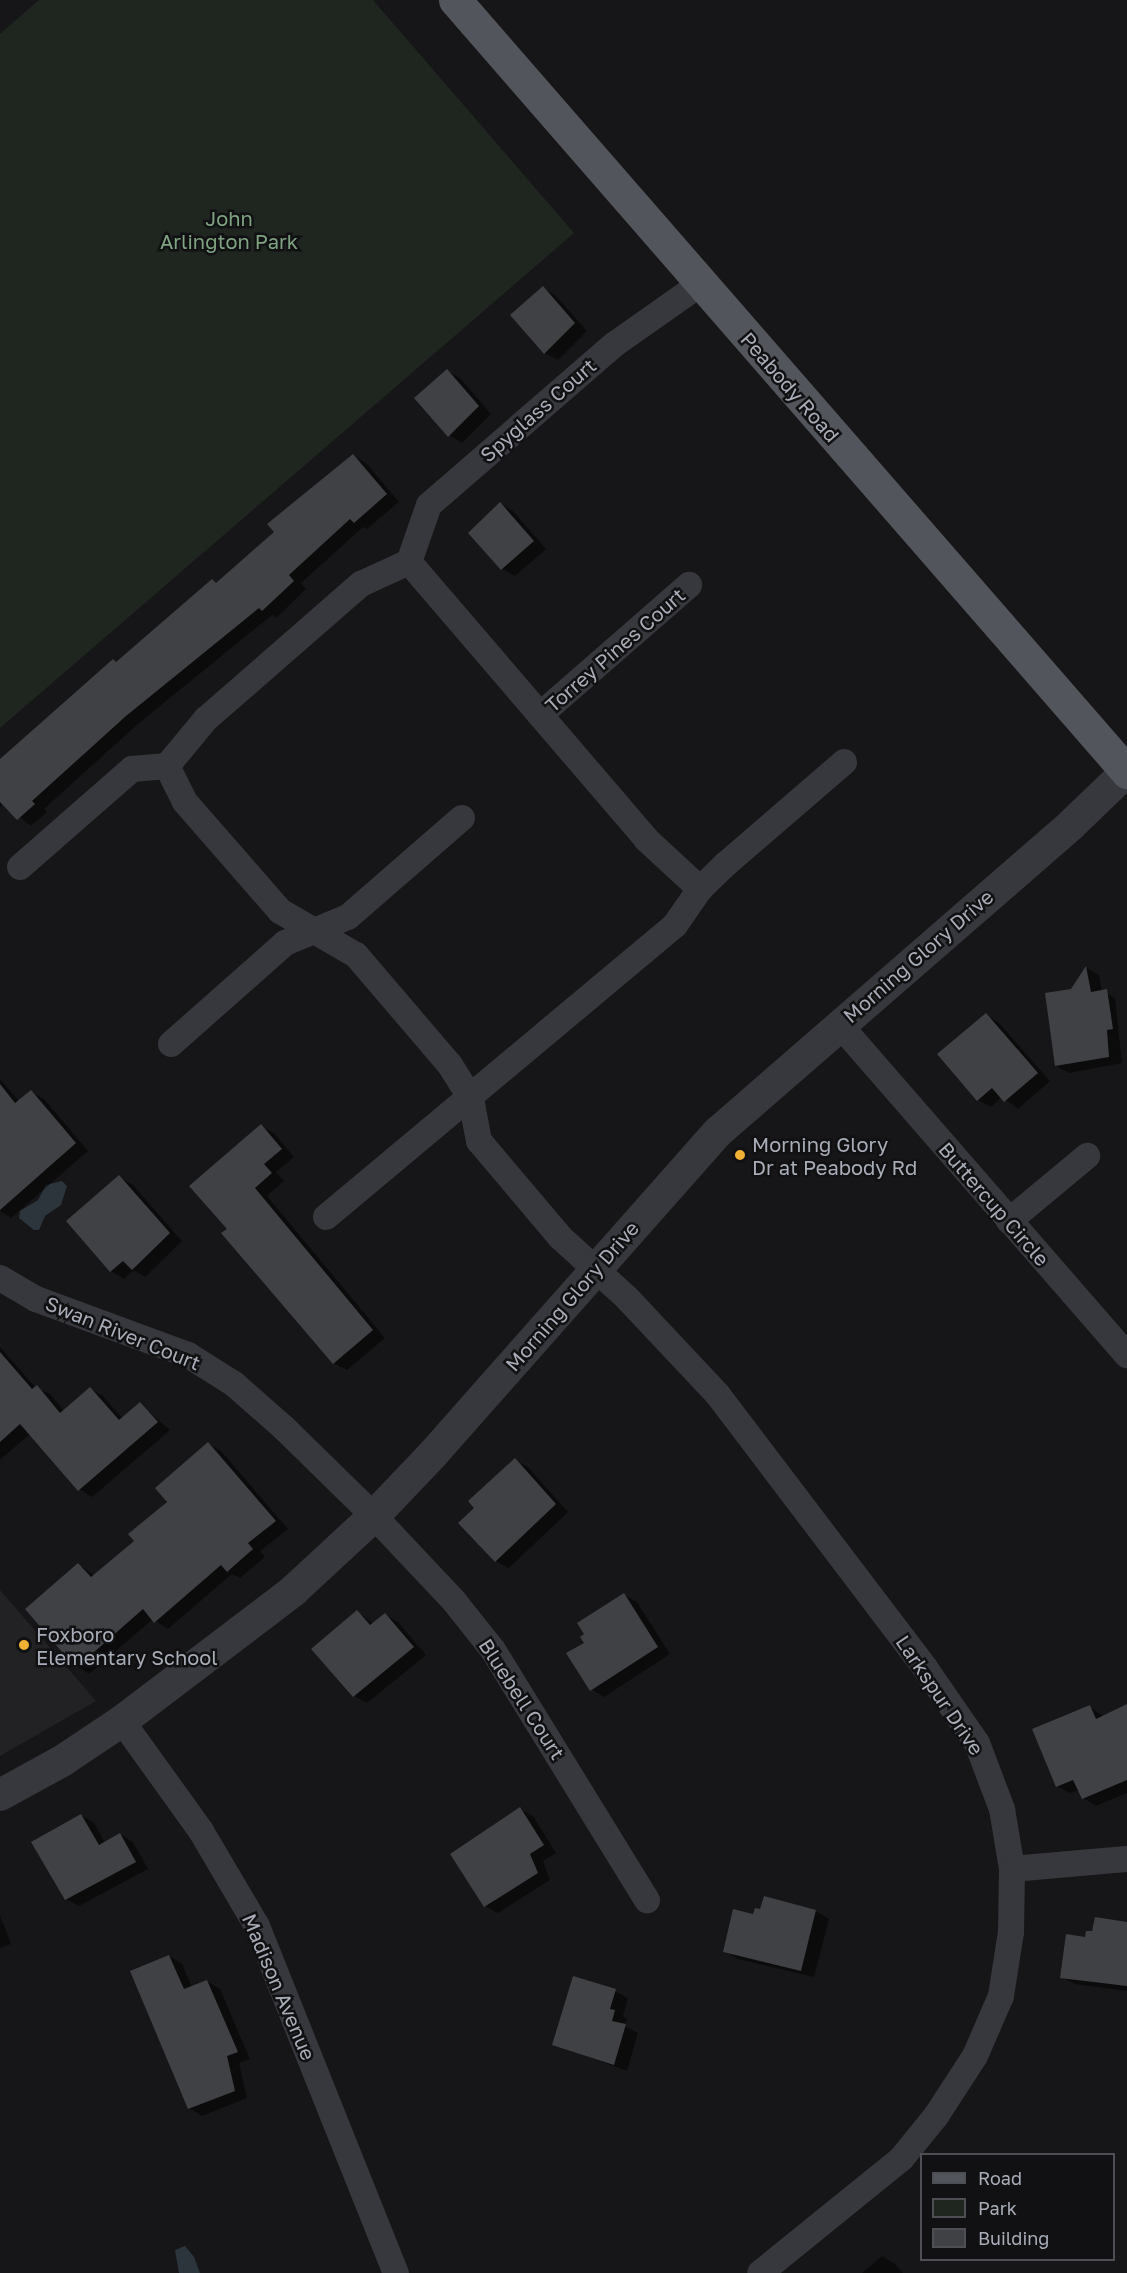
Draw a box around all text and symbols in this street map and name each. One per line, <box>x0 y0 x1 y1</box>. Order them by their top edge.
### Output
park label: John Arlington Park <box>160 206 298 253</box>
street label: Peabody Road <box>736 327 844 447</box>
street label: Spyglass Court <box>475 353 601 467</box>
street label: Torrey Pines Court <box>540 583 690 717</box>
street label: Morning Glory Drive <box>838 884 998 1028</box>
place label: Morning Glory Dr at Peabody Rd <box>752 1132 917 1179</box>
street label: Buttercup Circle <box>934 1137 1054 1271</box>
marker: Morning Glory Dr at Peabody Rd <box>733 1148 747 1162</box>
street label: Morning Glory Drive <box>500 1216 644 1376</box>
street label: Swan River Court <box>42 1291 204 1375</box>
place label: Foxboro Elementary School <box>36 1622 218 1669</box>
street label: Larkspur Drive <box>891 1631 989 1759</box>
street label: Bluebell Court <box>474 1634 570 1764</box>
marker: Foxboro Elementary School <box>17 1638 31 1652</box>
street label: Madison Avenue <box>237 1910 321 2064</box>
legend <box>920 2153 1115 2261</box>
text: Road <box>978 2167 1022 2189</box>
text: Park <box>978 2197 1017 2219</box>
text: Building <box>978 2227 1049 2249</box>

